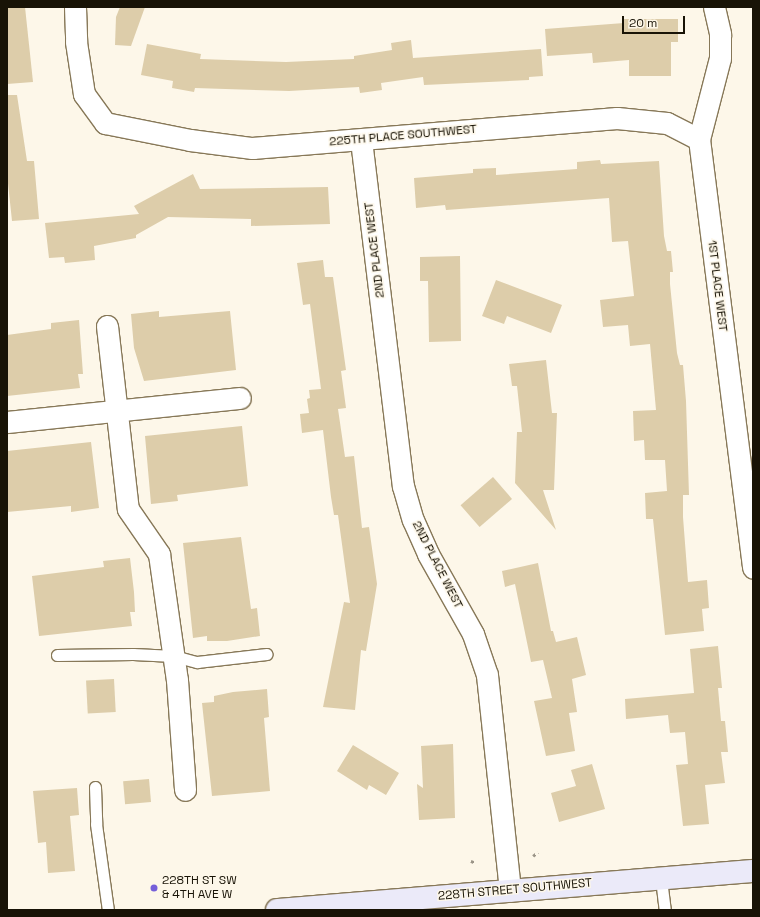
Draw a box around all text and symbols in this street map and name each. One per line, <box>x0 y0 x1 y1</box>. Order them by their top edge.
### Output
scale bar <box>624 8 687 34</box>
text: 20 m <box>629 15 657 31</box>
street label: 225TH PLACE SOUTHWEST <box>329 122 477 150</box>
street label: 2ND PLACE WEST <box>362 201 388 299</box>
street label: 1ST PLACE WEST <box>704 239 730 333</box>
street label: 2ND PLACE WEST <box>409 519 465 611</box>
place label: 228TH ST SW & 4TH AVE W <box>162 874 237 902</box>
street label: 228TH STREET SOUTHWEST <box>437 876 593 904</box>
marker: 228TH ST SW & 4TH AVE W <box>149 883 159 893</box>

